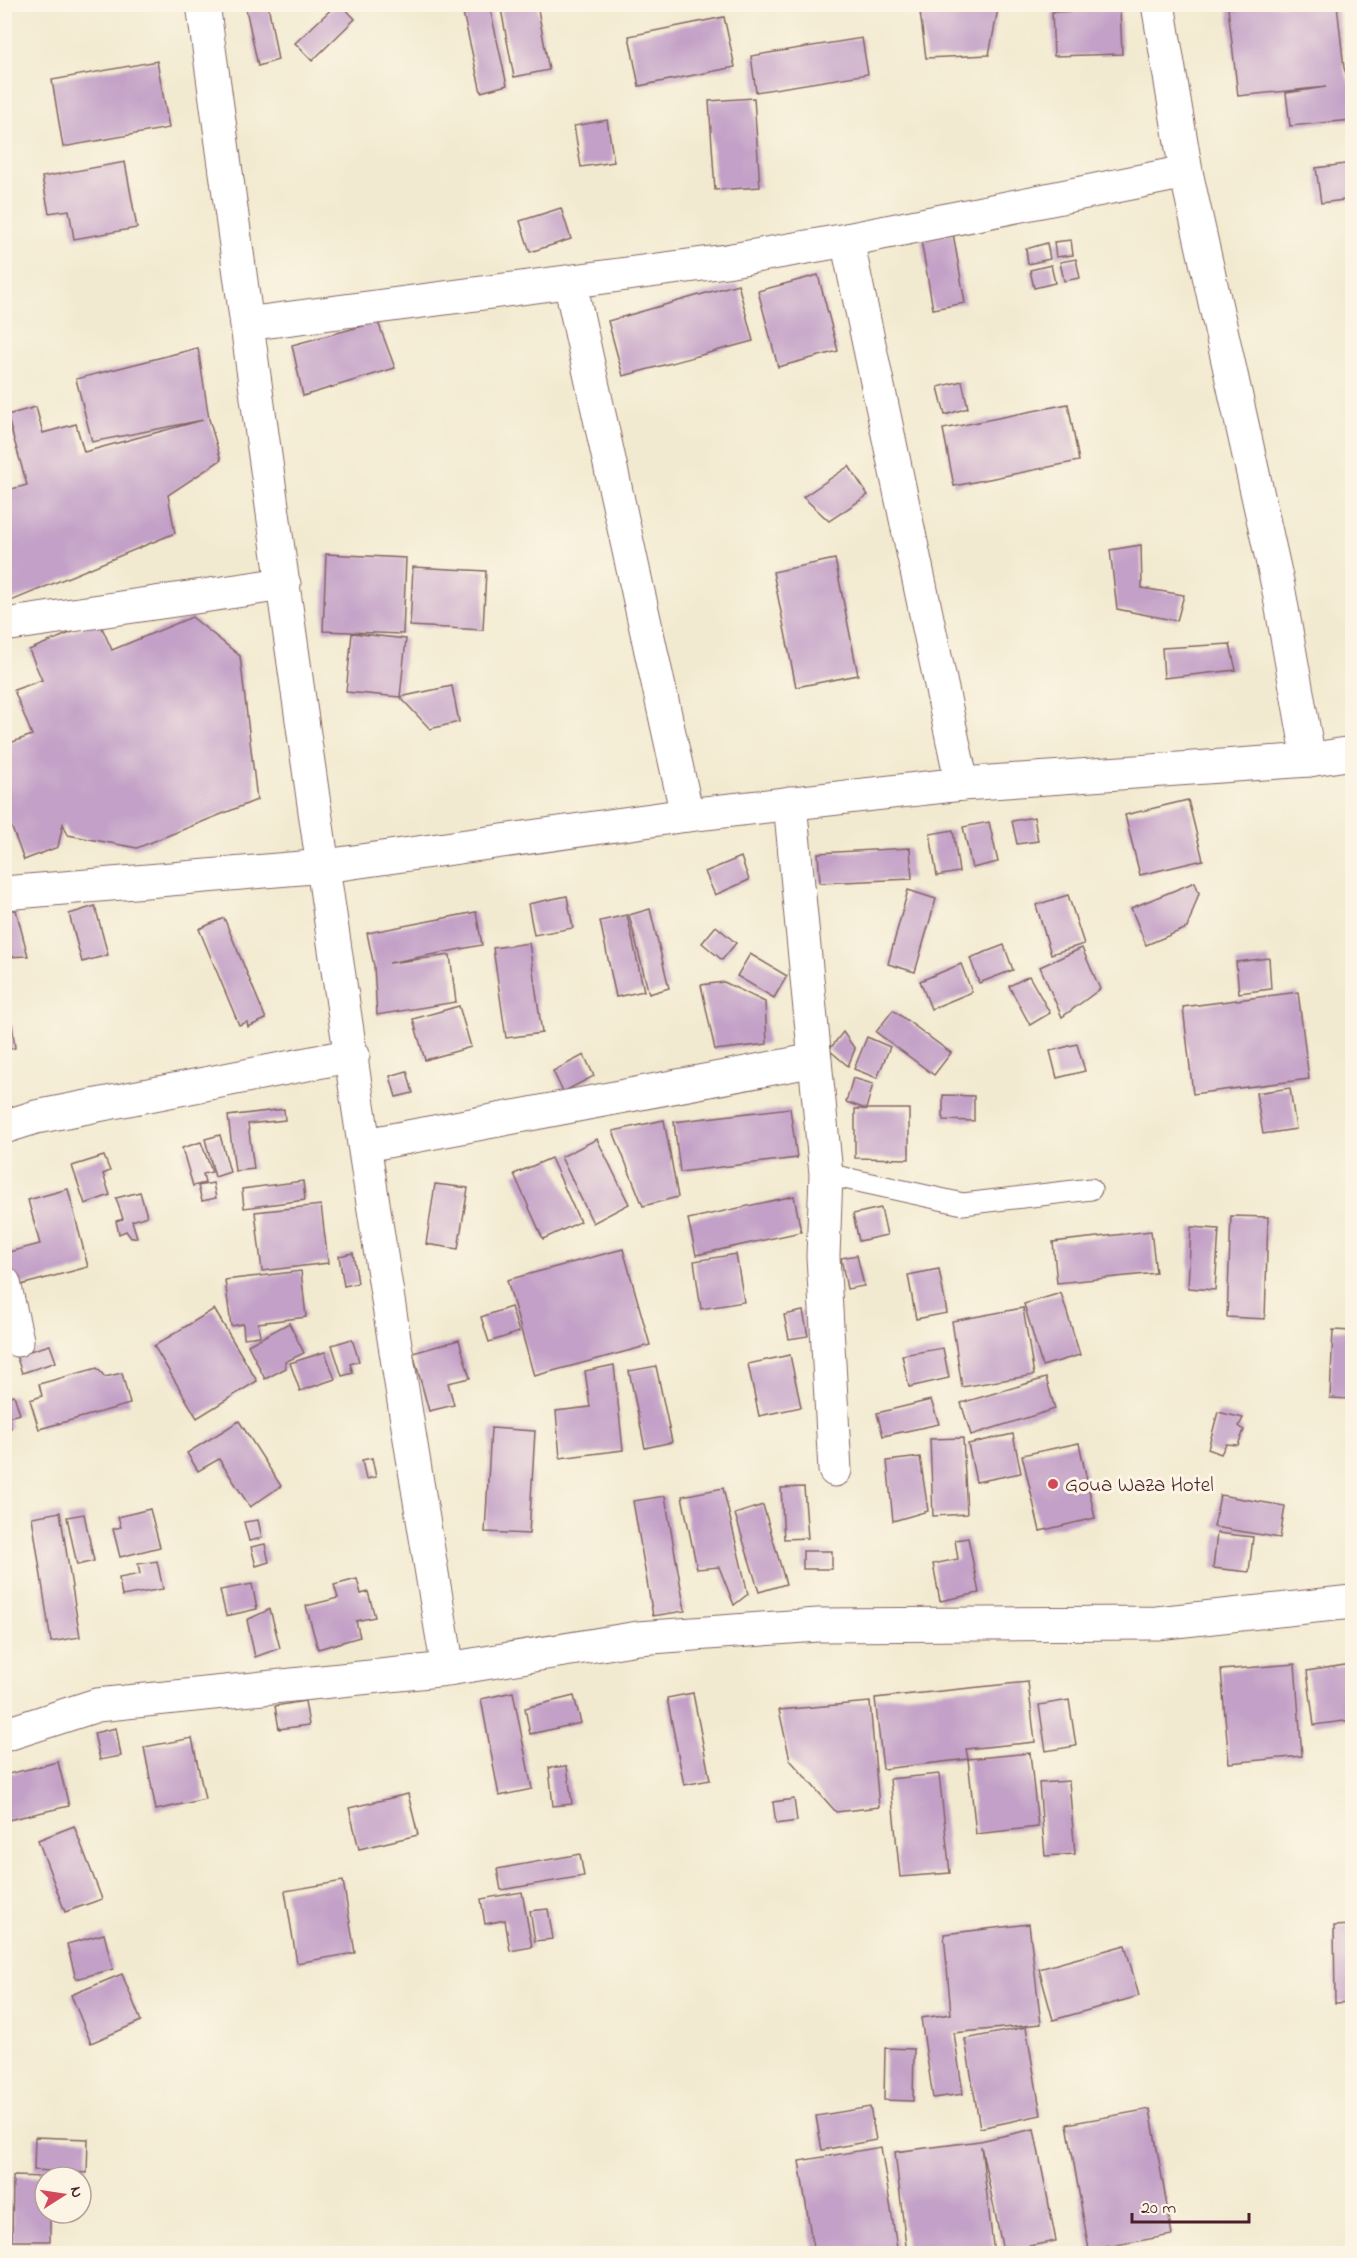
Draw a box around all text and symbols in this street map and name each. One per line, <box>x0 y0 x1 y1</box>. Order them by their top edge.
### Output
place label: Goua Waza Hotel <box>1065 1471 1214 1501</box>
marker: Goua Waza Hotel <box>1046 1477 1060 1491</box>
north arrow <box>33 2165 93 2225</box>
text: N <box>63 2185 89 2200</box>
scale bar <box>1132 2186 1249 2224</box>
text: 20 m <box>1141 2196 1176 2222</box>

